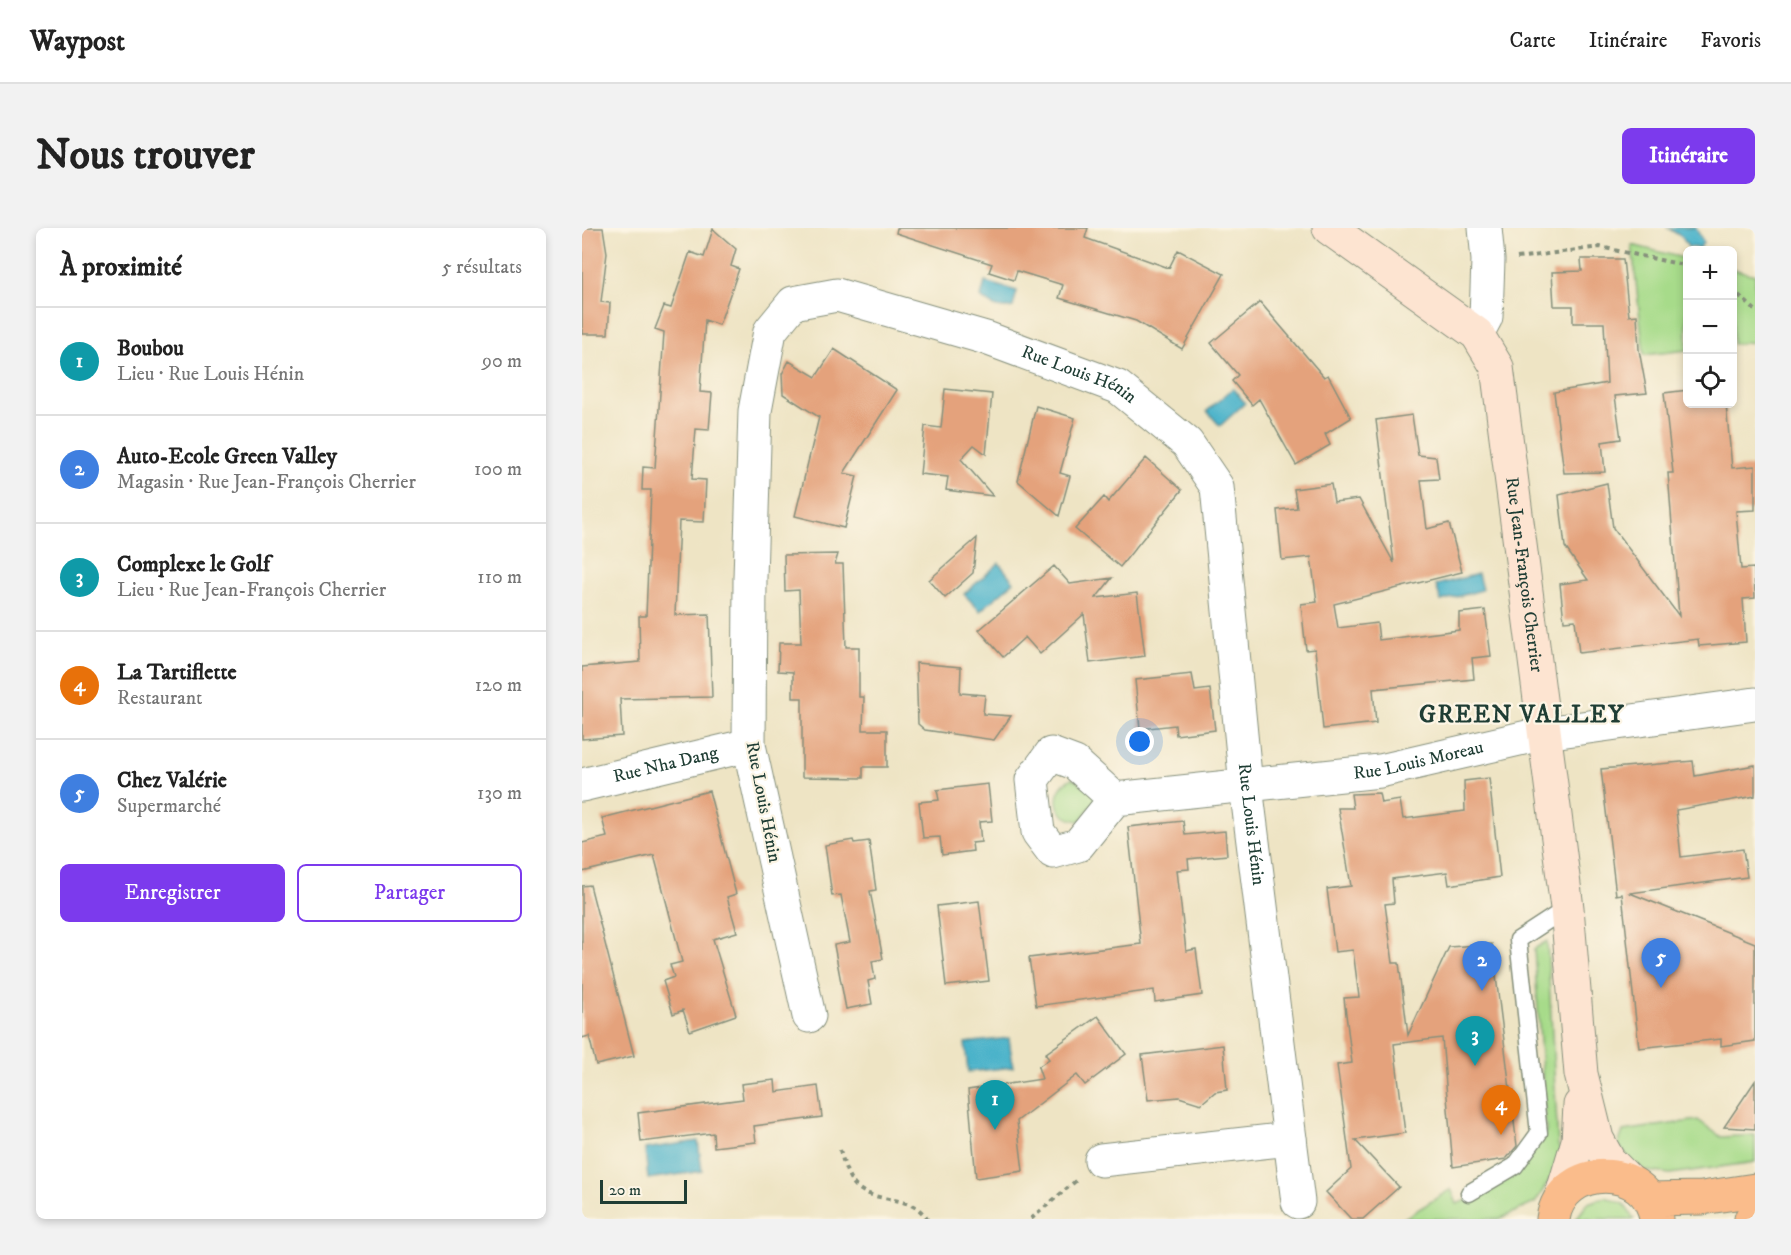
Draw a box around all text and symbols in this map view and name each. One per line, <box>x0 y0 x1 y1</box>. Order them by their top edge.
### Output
text: Waypost <box>30 24 125 59</box>
text: Carte <box>1510 28 1556 54</box>
text: Itinéraire <box>1589 28 1667 54</box>
text: Favoris <box>1700 28 1761 54</box>
button: Itinéraire <box>1622 128 1755 184</box>
text: Nous trouver <box>36 130 255 182</box>
map controls <box>1683 246 1737 408</box>
button: + <box>1683 246 1737 300</box>
text: À proximité <box>60 251 182 284</box>
text: 5 résultats <box>442 255 522 280</box>
button: − <box>1683 300 1737 354</box>
text: Boubou <box>117 335 184 362</box>
street label: Rue Louis Hénin <box>1018 341 1141 409</box>
text: 1 <box>76 349 83 374</box>
text: 90 m <box>482 349 522 374</box>
button: locate <box>1683 354 1737 408</box>
text: Lieu · Rue Louis Hénin <box>117 362 304 387</box>
text: Auto-Ecole Green Valley <box>117 443 337 470</box>
text: 2 <box>75 457 84 482</box>
text: 100 m <box>474 457 522 482</box>
text: Magasin · Rue Jean-François Cherrier <box>117 470 416 495</box>
street label: Rue Jean-François Cherrier <box>1500 476 1547 674</box>
text: Complexe le Golf <box>117 551 270 578</box>
text: 3 <box>76 565 83 590</box>
text: 110 m <box>477 565 522 590</box>
text: Lieu · Rue Jean-François Cherrier <box>117 578 386 603</box>
text: La Tartiflette <box>117 659 237 686</box>
text: 4 <box>74 673 85 698</box>
text: 120 m <box>475 673 522 698</box>
text: Restaurant <box>117 686 202 711</box>
district label: GREEN VALLEY <box>1419 700 1625 730</box>
your location <box>1125 727 1154 756</box>
street label: Rue Louis Moreau <box>1352 736 1486 785</box>
street label: Rue Louis Hénin <box>741 740 786 865</box>
street label: Rue Nha Dang <box>611 742 720 788</box>
street label: Rue Louis Hénin <box>1233 762 1269 887</box>
text: Chez Valérie <box>117 767 227 794</box>
text: 5 <box>75 781 84 806</box>
text: 130 m <box>477 781 522 806</box>
text: Supermarché <box>117 794 221 819</box>
button: Enregistrer <box>60 864 285 922</box>
button: Partager <box>297 864 522 922</box>
pin: 5 <box>1642 938 1680 988</box>
pin: 2 <box>1462 942 1502 991</box>
pin: 3 <box>1456 1016 1494 1066</box>
pin: 1 <box>976 1080 1014 1130</box>
pin: 4 <box>1482 1086 1520 1135</box>
scale bar <box>600 1177 687 1204</box>
text: 20 m <box>609 1180 641 1200</box>

